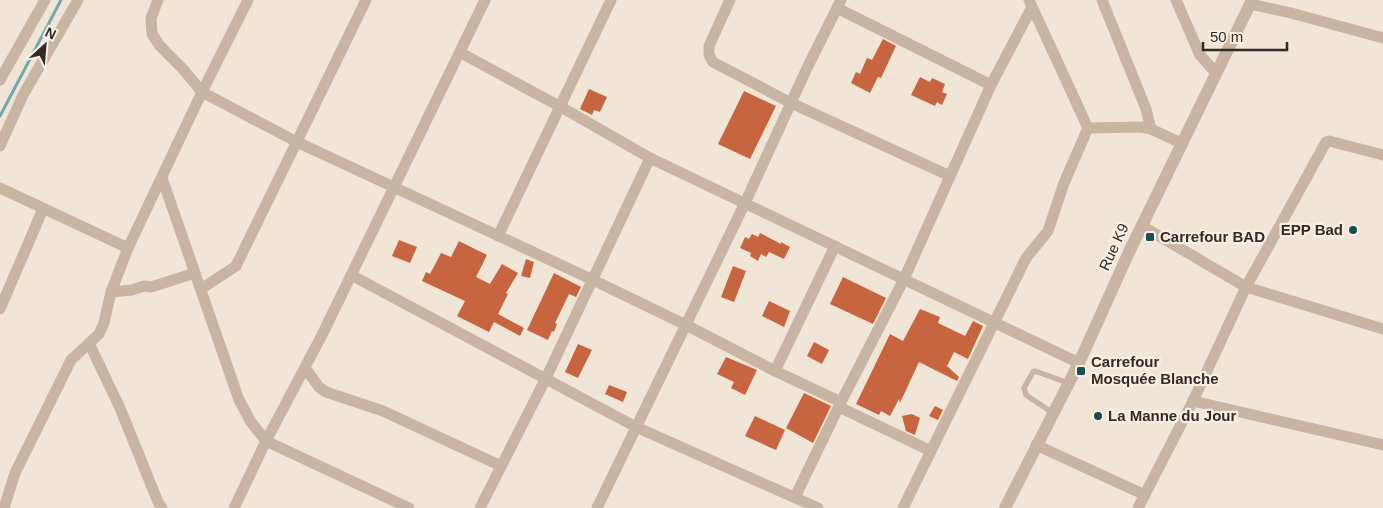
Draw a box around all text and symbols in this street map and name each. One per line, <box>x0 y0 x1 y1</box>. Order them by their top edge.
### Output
north arrow <box>20 20 70 70</box>
scale bar <box>1203 20 1287 52</box>
text: N <box>43 24 59 43</box>
text: 50 m <box>1210 28 1243 45</box>
street label: Rue K9 <box>1095 221 1132 273</box>
place label: EPP Bad <box>1281 221 1343 238</box>
marker: EPP Bad <box>1347 224 1359 236</box>
place label: Carrefour BAD <box>1160 228 1265 245</box>
marker: Carrefour BAD <box>1144 231 1156 243</box>
place label: Carrefour Mosquée Blanche <box>1091 353 1219 387</box>
marker: Carrefour Mosquée Blanche <box>1075 365 1087 377</box>
place label: La Manne du Jour <box>1108 407 1237 424</box>
marker: La Manne du Jour <box>1092 410 1104 422</box>

